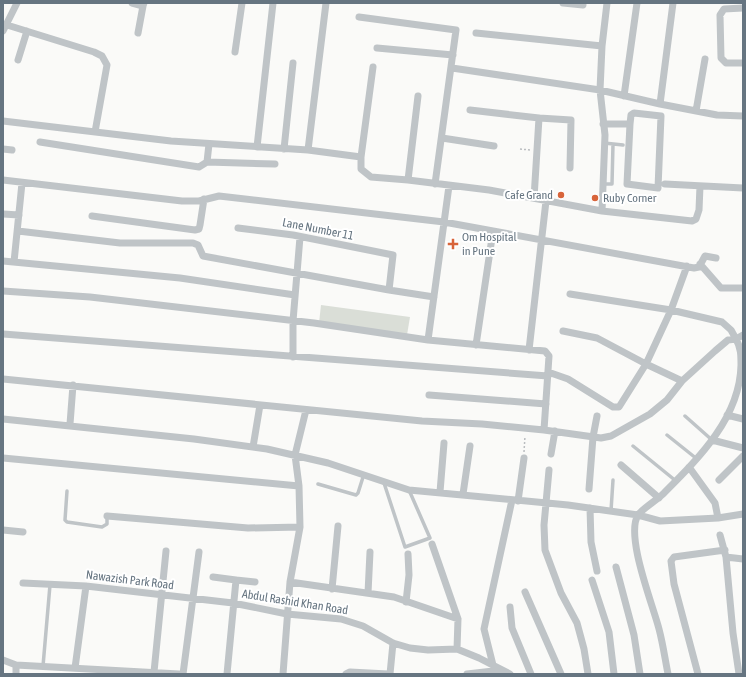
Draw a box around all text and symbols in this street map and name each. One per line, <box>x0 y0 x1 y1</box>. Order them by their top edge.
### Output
place label: Cafe Grand <box>505 188 553 202</box>
marker: Cafe Grand <box>556 190 566 200</box>
place label: Ruby Corner <box>603 191 657 205</box>
marker: Ruby Corner <box>590 193 600 203</box>
street label: Lane Number 11 <box>281 215 355 243</box>
place label: Om Hospital in Pune <box>462 230 518 258</box>
marker: Om Hospital in Pune <box>447 238 459 250</box>
street label: Nawazish Park Road <box>85 568 175 592</box>
street label: Abdul Rashid Khan Road <box>241 587 349 617</box>

